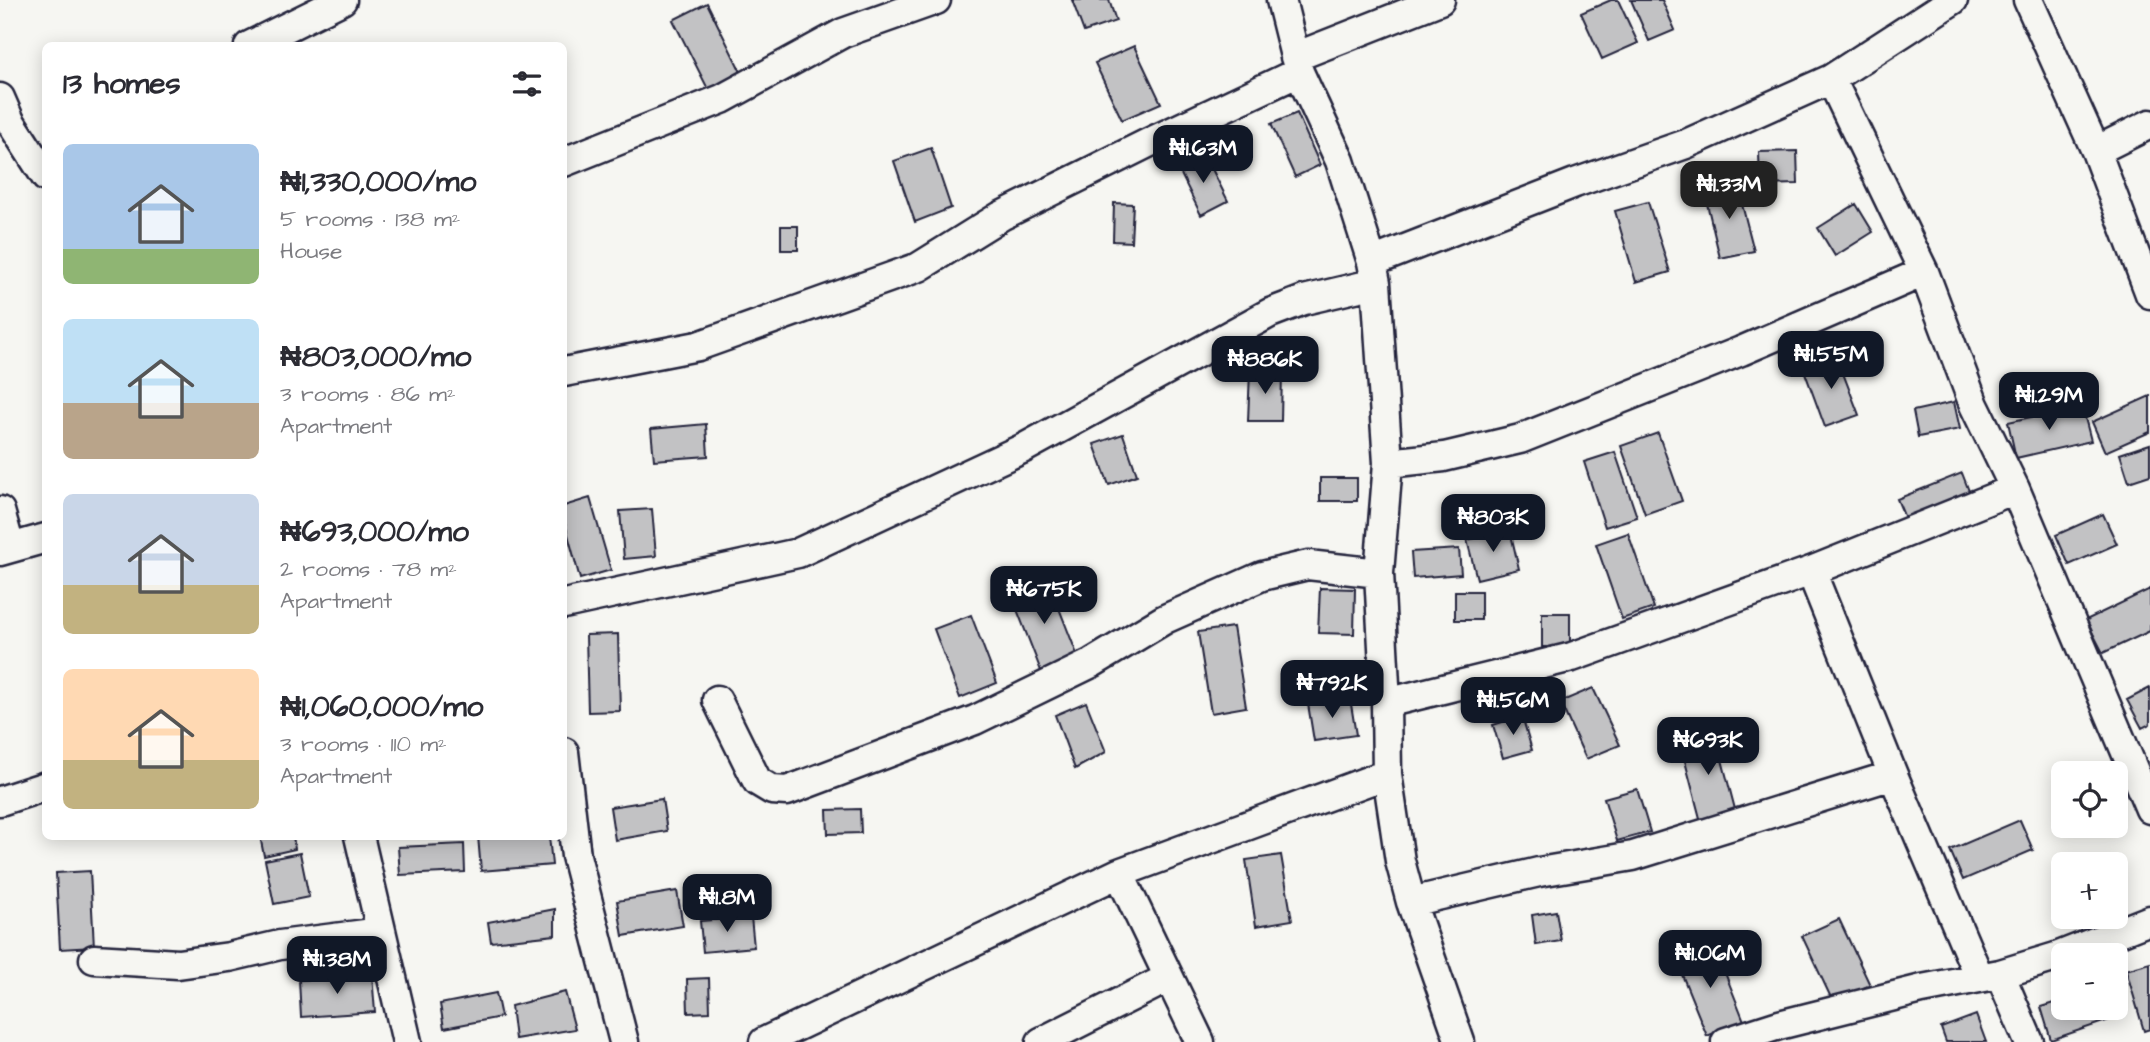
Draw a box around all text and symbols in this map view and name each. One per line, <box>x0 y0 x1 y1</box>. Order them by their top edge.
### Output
text: 13 homes <box>63 63 180 105</box>
icon: filters <box>508 65 546 103</box>
pin: ₦1.63M <box>1146 125 1260 185</box>
text: ₦1.63M <box>1169 132 1237 164</box>
text: ₦1,330,000/mo <box>280 161 476 203</box>
pin: ₦1.33M <box>1672 162 1786 221</box>
text: ₦1.33M <box>1696 168 1762 200</box>
icon: home <box>119 172 203 256</box>
text: 5 rooms · 138 m² <box>280 203 460 235</box>
text: House <box>280 235 343 267</box>
pin: ₦1.55M <box>1774 332 1888 391</box>
text: ₦803,000/mo <box>280 336 471 378</box>
pin: ₦886K <box>1216 336 1314 396</box>
text: ₦1.55M <box>1794 338 1868 370</box>
text: ₦886K <box>1228 343 1302 375</box>
icon: home <box>119 347 203 431</box>
pin: ₦1.29M <box>1992 372 2106 432</box>
text: 3 rooms · 86 m² <box>280 378 456 410</box>
text: ₦1.29M <box>2015 379 2083 411</box>
text: Apartment <box>280 410 392 442</box>
pin: ₦803K <box>1444 494 1542 554</box>
text: ₦803K <box>1457 501 1529 533</box>
text: ₦693,000/mo <box>280 511 469 553</box>
icon: home <box>119 522 203 606</box>
text: 2 rooms · 78 m² <box>280 553 457 585</box>
pin: ₦675K <box>995 566 1093 626</box>
text: ₦675K <box>1006 573 1082 605</box>
text: Apartment <box>280 585 392 617</box>
pin: ₦792K <box>1283 660 1381 720</box>
text: ₦792K <box>1297 667 1367 699</box>
pin: ₦1.56M <box>1456 678 1570 737</box>
text: ₦1.56M <box>1477 684 1549 716</box>
text: ₦1,060,000/mo <box>280 686 483 728</box>
icon: home <box>119 697 203 781</box>
pin: ₦693K <box>1659 718 1757 777</box>
text: ₦693K <box>1673 724 1743 756</box>
text: 3 rooms · 110 m² <box>280 728 447 760</box>
text: Apartment <box>280 760 392 792</box>
map controls <box>2051 761 2128 1020</box>
button: locate <box>2051 761 2128 838</box>
button: + <box>2051 852 2128 929</box>
pin: ₦1.8M <box>678 874 776 934</box>
text: ₦1.8M <box>699 881 755 913</box>
pin: ₦1.06M <box>1653 930 1767 990</box>
pin: ₦1.38M <box>280 936 394 996</box>
text: ₦1.06M <box>1675 937 1745 969</box>
text: ₦1.38M <box>303 943 371 975</box>
button: − <box>2051 943 2128 1020</box>

